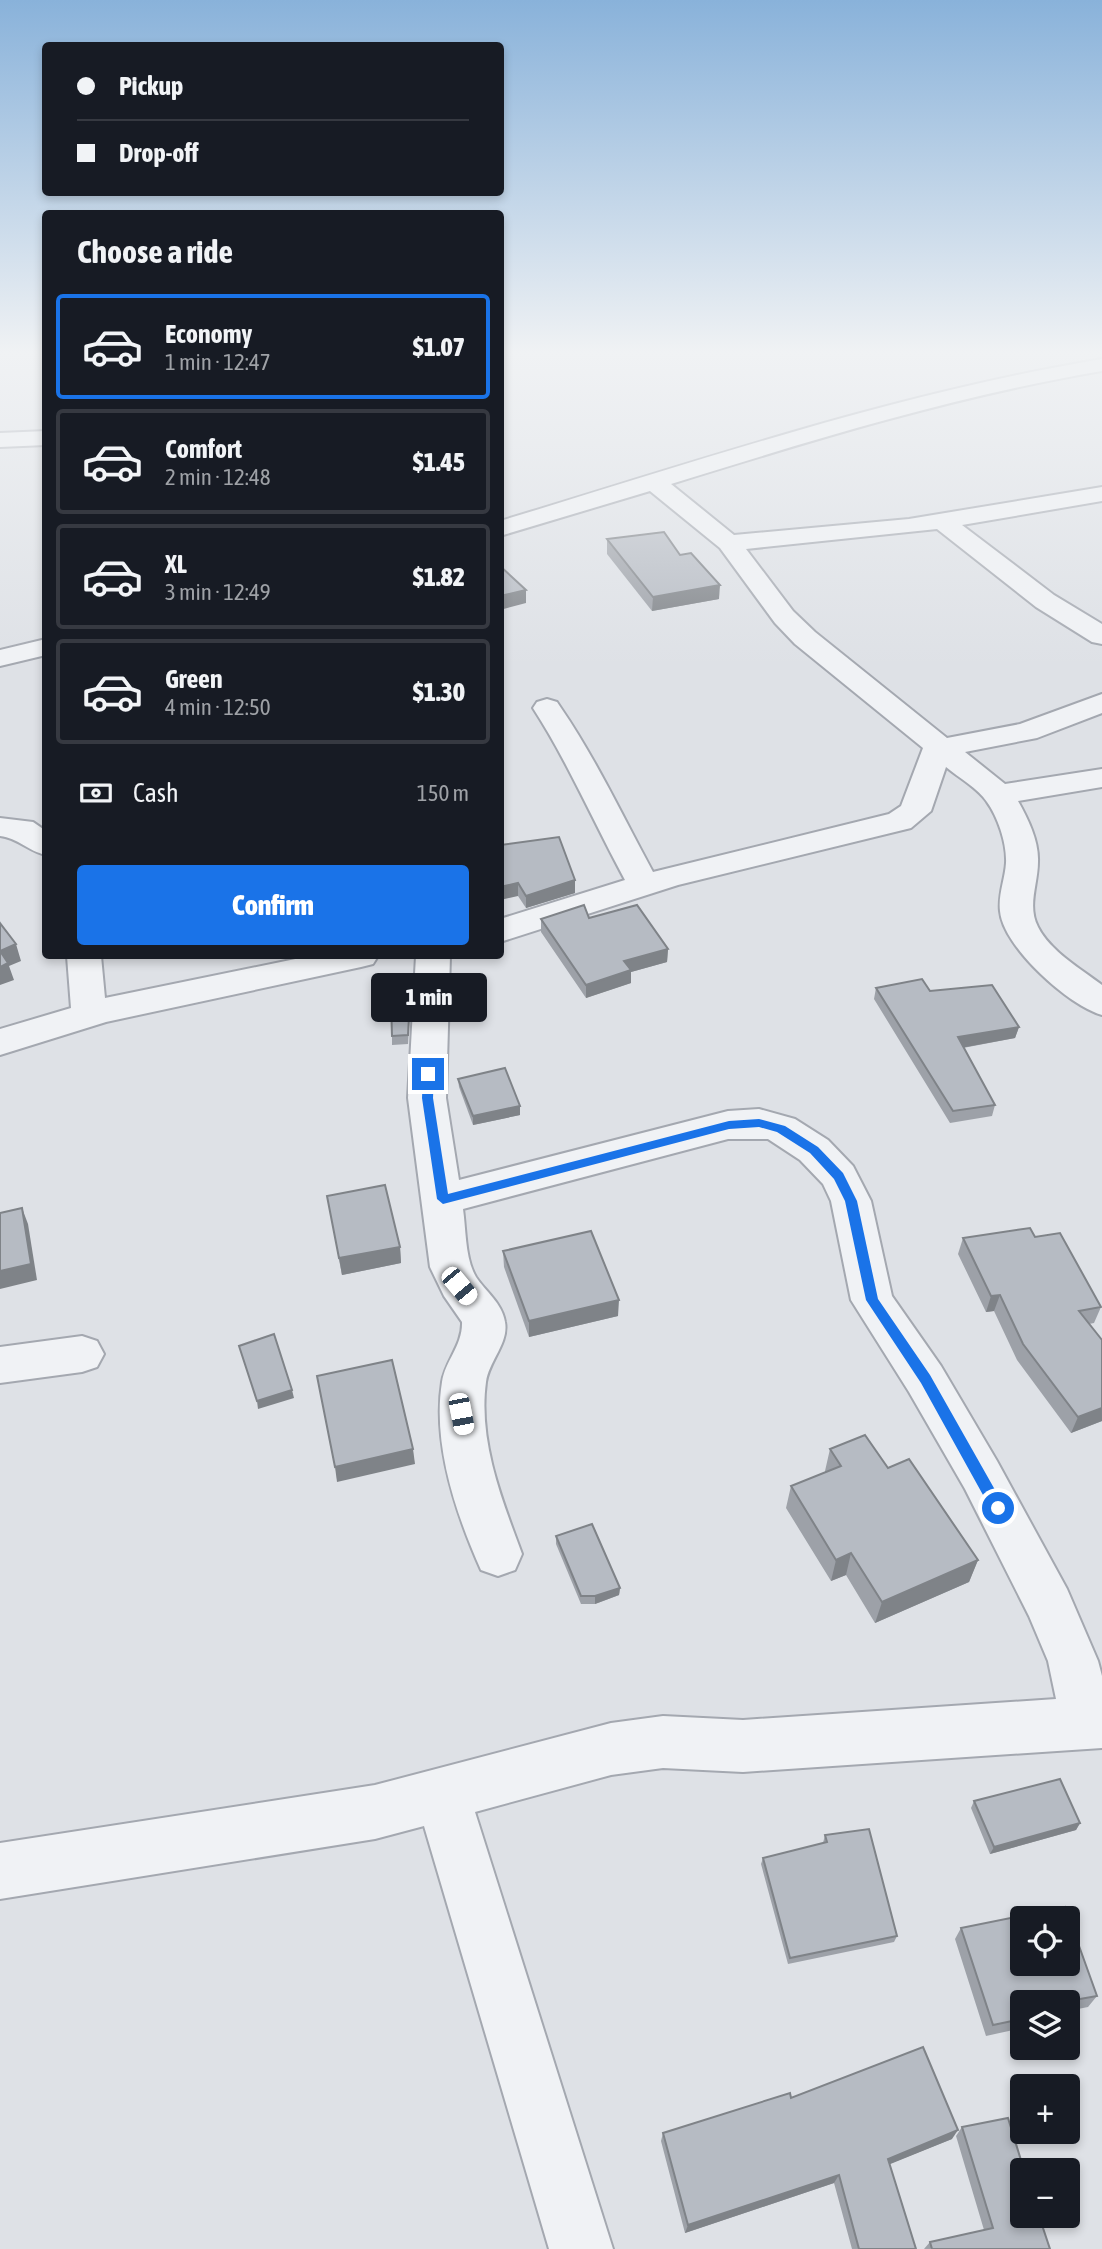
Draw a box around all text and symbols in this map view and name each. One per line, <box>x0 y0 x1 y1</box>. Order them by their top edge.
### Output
text: Pickup <box>119 71 183 101</box>
text: Drop-off <box>119 138 199 168</box>
text: Choose a ride <box>77 233 233 270</box>
icon: car <box>81 315 144 378</box>
text: Economy <box>165 319 252 349</box>
text: $1.07 <box>413 332 465 362</box>
text: 1 min · 12:47 <box>165 349 271 375</box>
icon: car <box>81 430 144 493</box>
text: Comfort <box>165 434 242 464</box>
text: $1.45 <box>413 447 465 477</box>
text: 2 min · 12:48 <box>165 464 271 490</box>
icon: car <box>81 545 144 608</box>
text: XL <box>165 549 187 579</box>
text: $1.82 <box>413 562 465 592</box>
text: 3 min · 12:49 <box>165 579 271 605</box>
icon: car <box>81 660 144 723</box>
text: Green <box>165 664 223 694</box>
text: $1.30 <box>413 677 465 707</box>
text: 4 min · 12:50 <box>165 694 271 720</box>
icon: cash <box>77 774 115 812</box>
text: Cash <box>133 778 179 808</box>
text: 150 m <box>417 780 469 806</box>
button: Confirm <box>77 865 469 945</box>
callout: 1 min <box>370 972 486 1021</box>
text: 1 min <box>406 984 452 1010</box>
route end <box>412 1058 444 1090</box>
car <box>438 1263 481 1309</box>
car <box>447 1391 476 1437</box>
route start <box>982 1492 1014 1524</box>
map controls <box>1010 1906 1080 2228</box>
button: locate <box>1010 1906 1080 1976</box>
button: layers <box>1010 1990 1080 2060</box>
button: + <box>1010 2074 1080 2144</box>
button: − <box>1010 2158 1080 2228</box>

